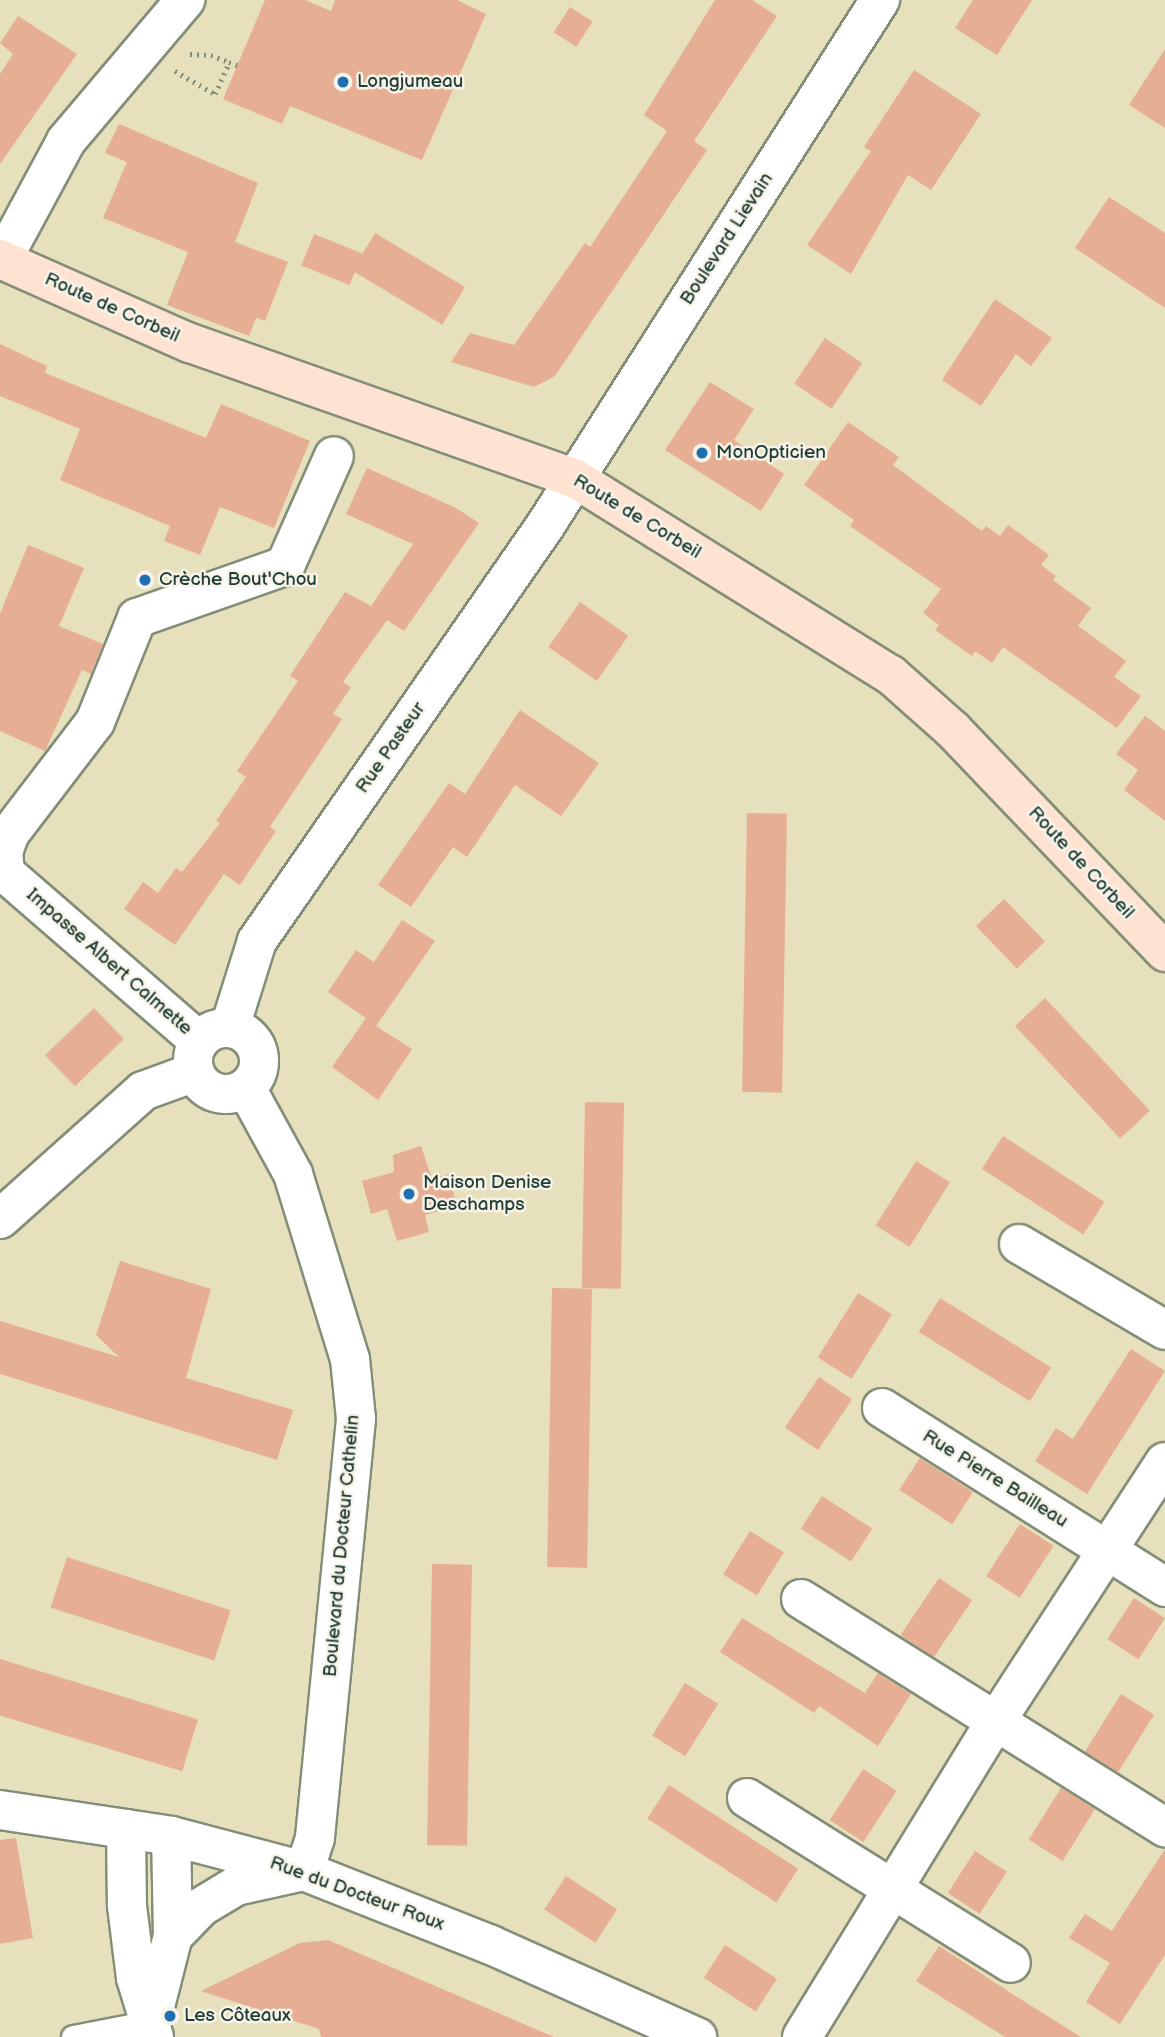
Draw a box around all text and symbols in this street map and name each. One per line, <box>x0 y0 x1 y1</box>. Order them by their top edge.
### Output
place label: Longjumeau <box>357 71 463 93</box>
marker: Longjumeau <box>335 74 351 90</box>
street label: Boulevard Lievain <box>676 169 778 309</box>
street label: Route de Corbeil <box>41 268 183 348</box>
place label: MonOpticien <box>716 442 826 464</box>
marker: MonOpticien <box>694 445 710 461</box>
street label: Route de Corbeil <box>569 470 705 564</box>
place label: Crèche Bout'Chou <box>159 569 317 591</box>
marker: Crèche Bout'Chou <box>137 572 153 588</box>
street label: Rue Pasteur <box>351 698 431 798</box>
street label: Route de Corbeil <box>1023 802 1139 924</box>
street label: Impasse Albert Calmette <box>21 884 197 1040</box>
place label: Maison Denise Deschamps <box>423 1172 551 1216</box>
marker: Maison Denise Deschamps <box>401 1186 417 1202</box>
street label: Boulevard du Docteur Cathelin <box>319 1414 365 1678</box>
street label: Rue Pierre Bailleau <box>918 1425 1072 1533</box>
street label: Rue du Docteur Roux <box>267 1852 447 1936</box>
place label: Les Côteaux <box>184 2005 291 2027</box>
marker: Les Côteaux <box>162 2008 178 2024</box>

